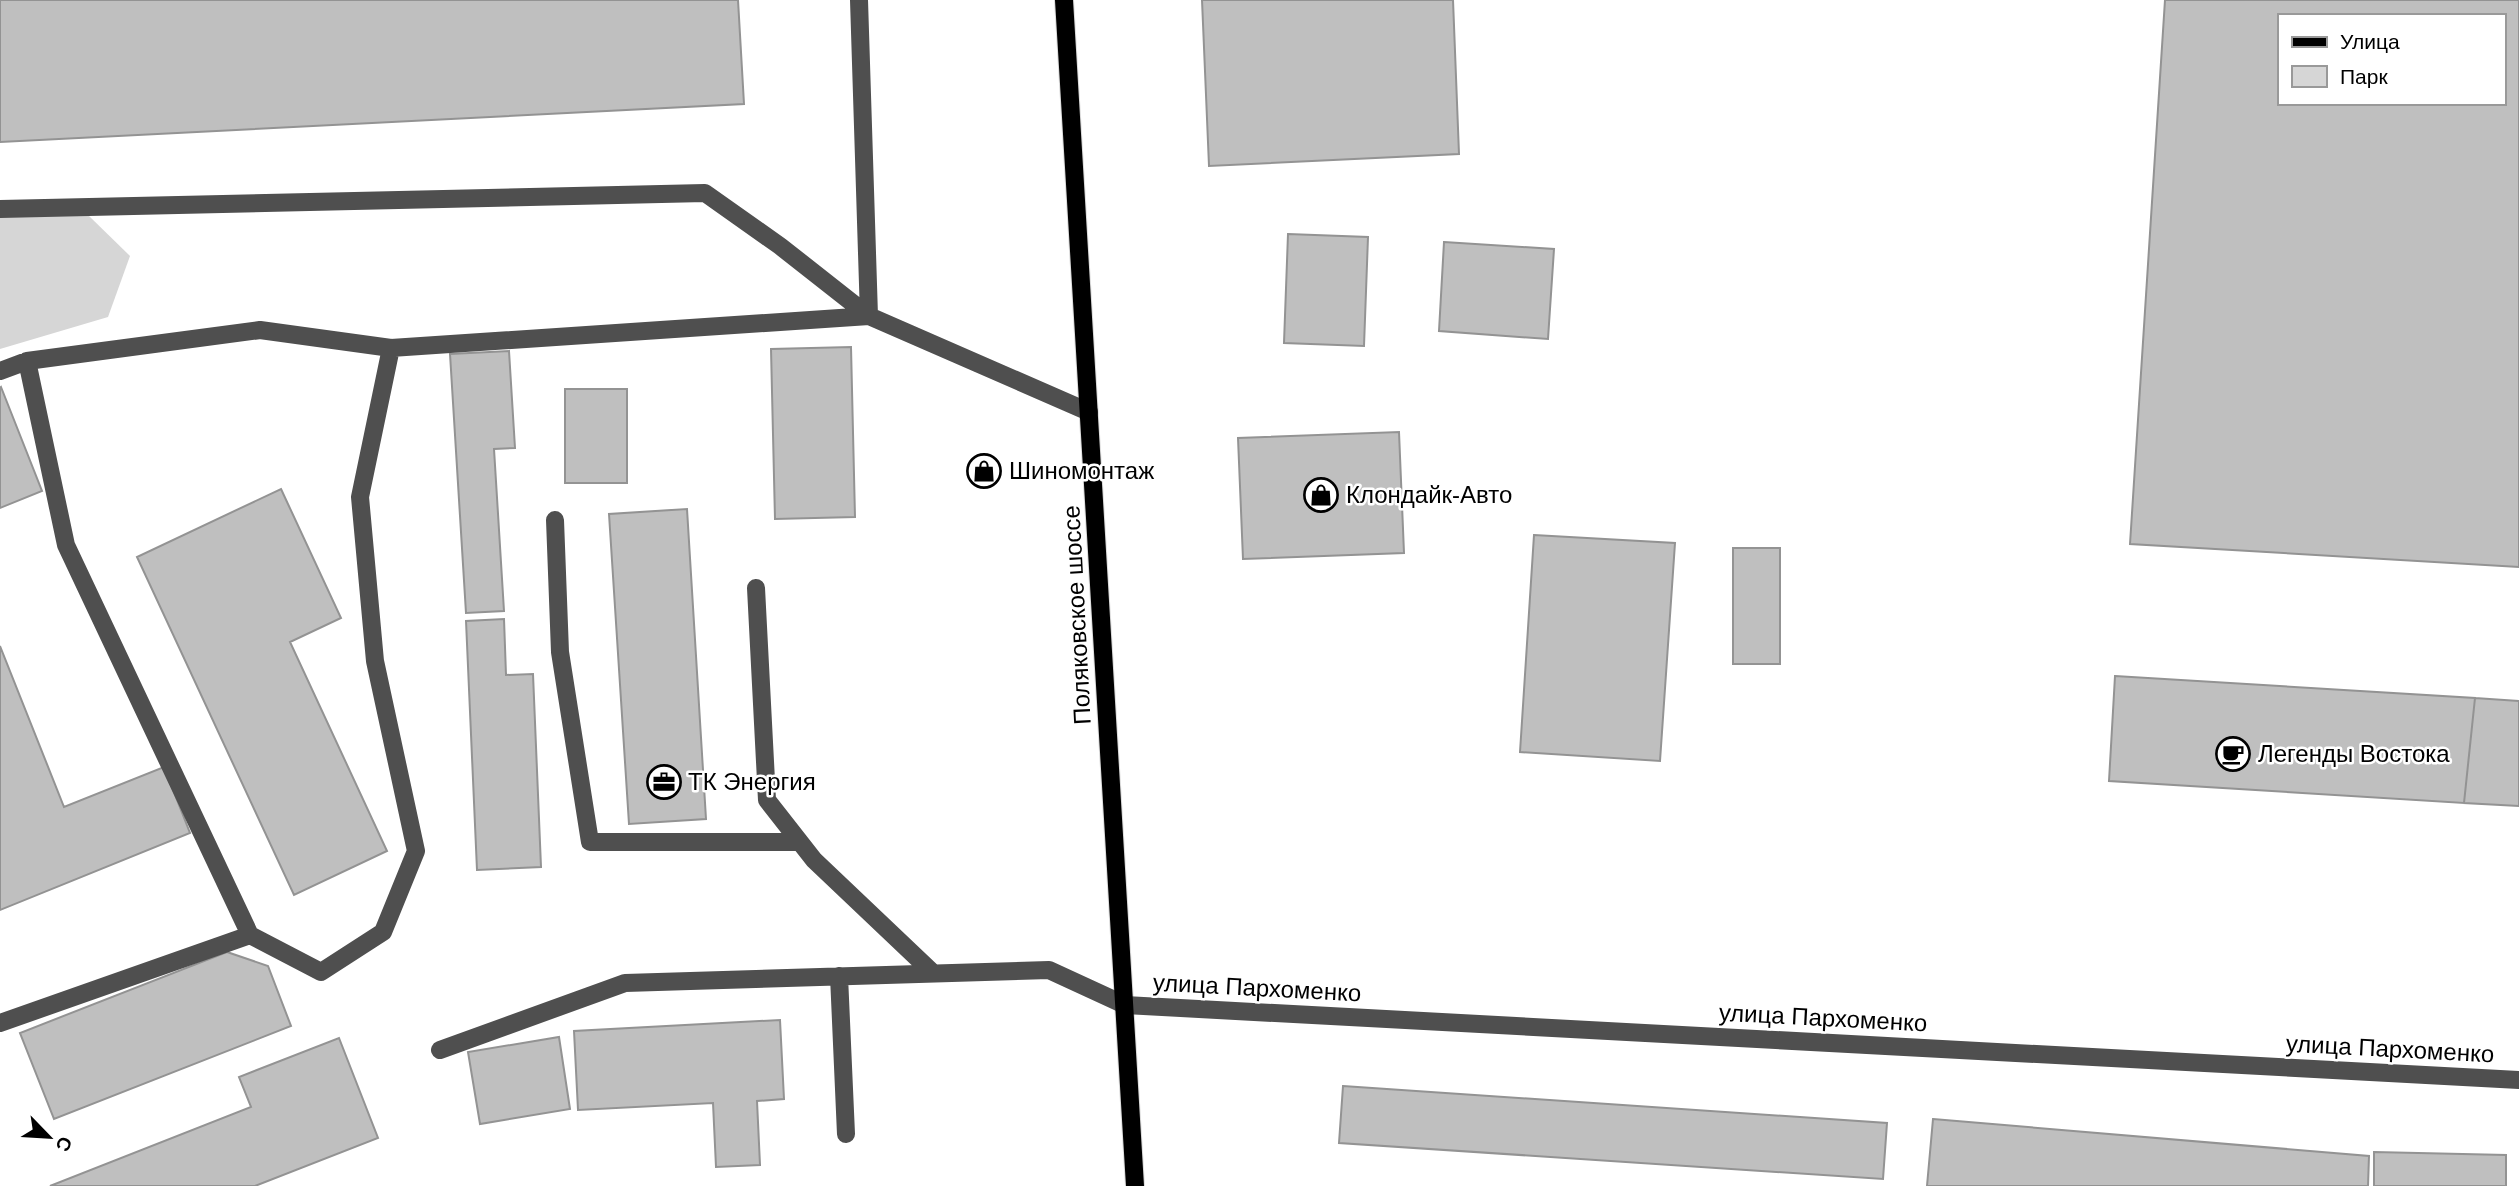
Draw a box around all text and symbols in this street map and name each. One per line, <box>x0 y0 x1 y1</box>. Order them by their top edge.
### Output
legend <box>2278 14 2505 105</box>
text: Улица <box>2340 30 2400 53</box>
text: Парк <box>2340 65 2388 88</box>
shop icon: Шиномонтаж <box>965 452 1003 490</box>
place label: Шиномонтаж <box>1009 457 1154 484</box>
shop icon: Клондайк-Авто <box>1302 476 1340 514</box>
place label: Клондайк-Авто <box>1346 481 1512 508</box>
street label: Поляковское шоссе <box>1057 505 1096 725</box>
cafe icon: Легенды Востока <box>2214 735 2252 773</box>
place label: Легенды Востока <box>2258 740 2450 767</box>
office icon: ТК Энергия <box>645 763 683 801</box>
place label: ТК Энергия <box>688 768 816 795</box>
street label: улица Пархоменко <box>1152 969 1362 1006</box>
street label: улица Пархоменко <box>1718 999 1928 1036</box>
street label: улица Пархоменко <box>2285 1030 2495 1067</box>
north arrow <box>14 1102 84 1172</box>
text: С <box>51 1133 76 1155</box>

